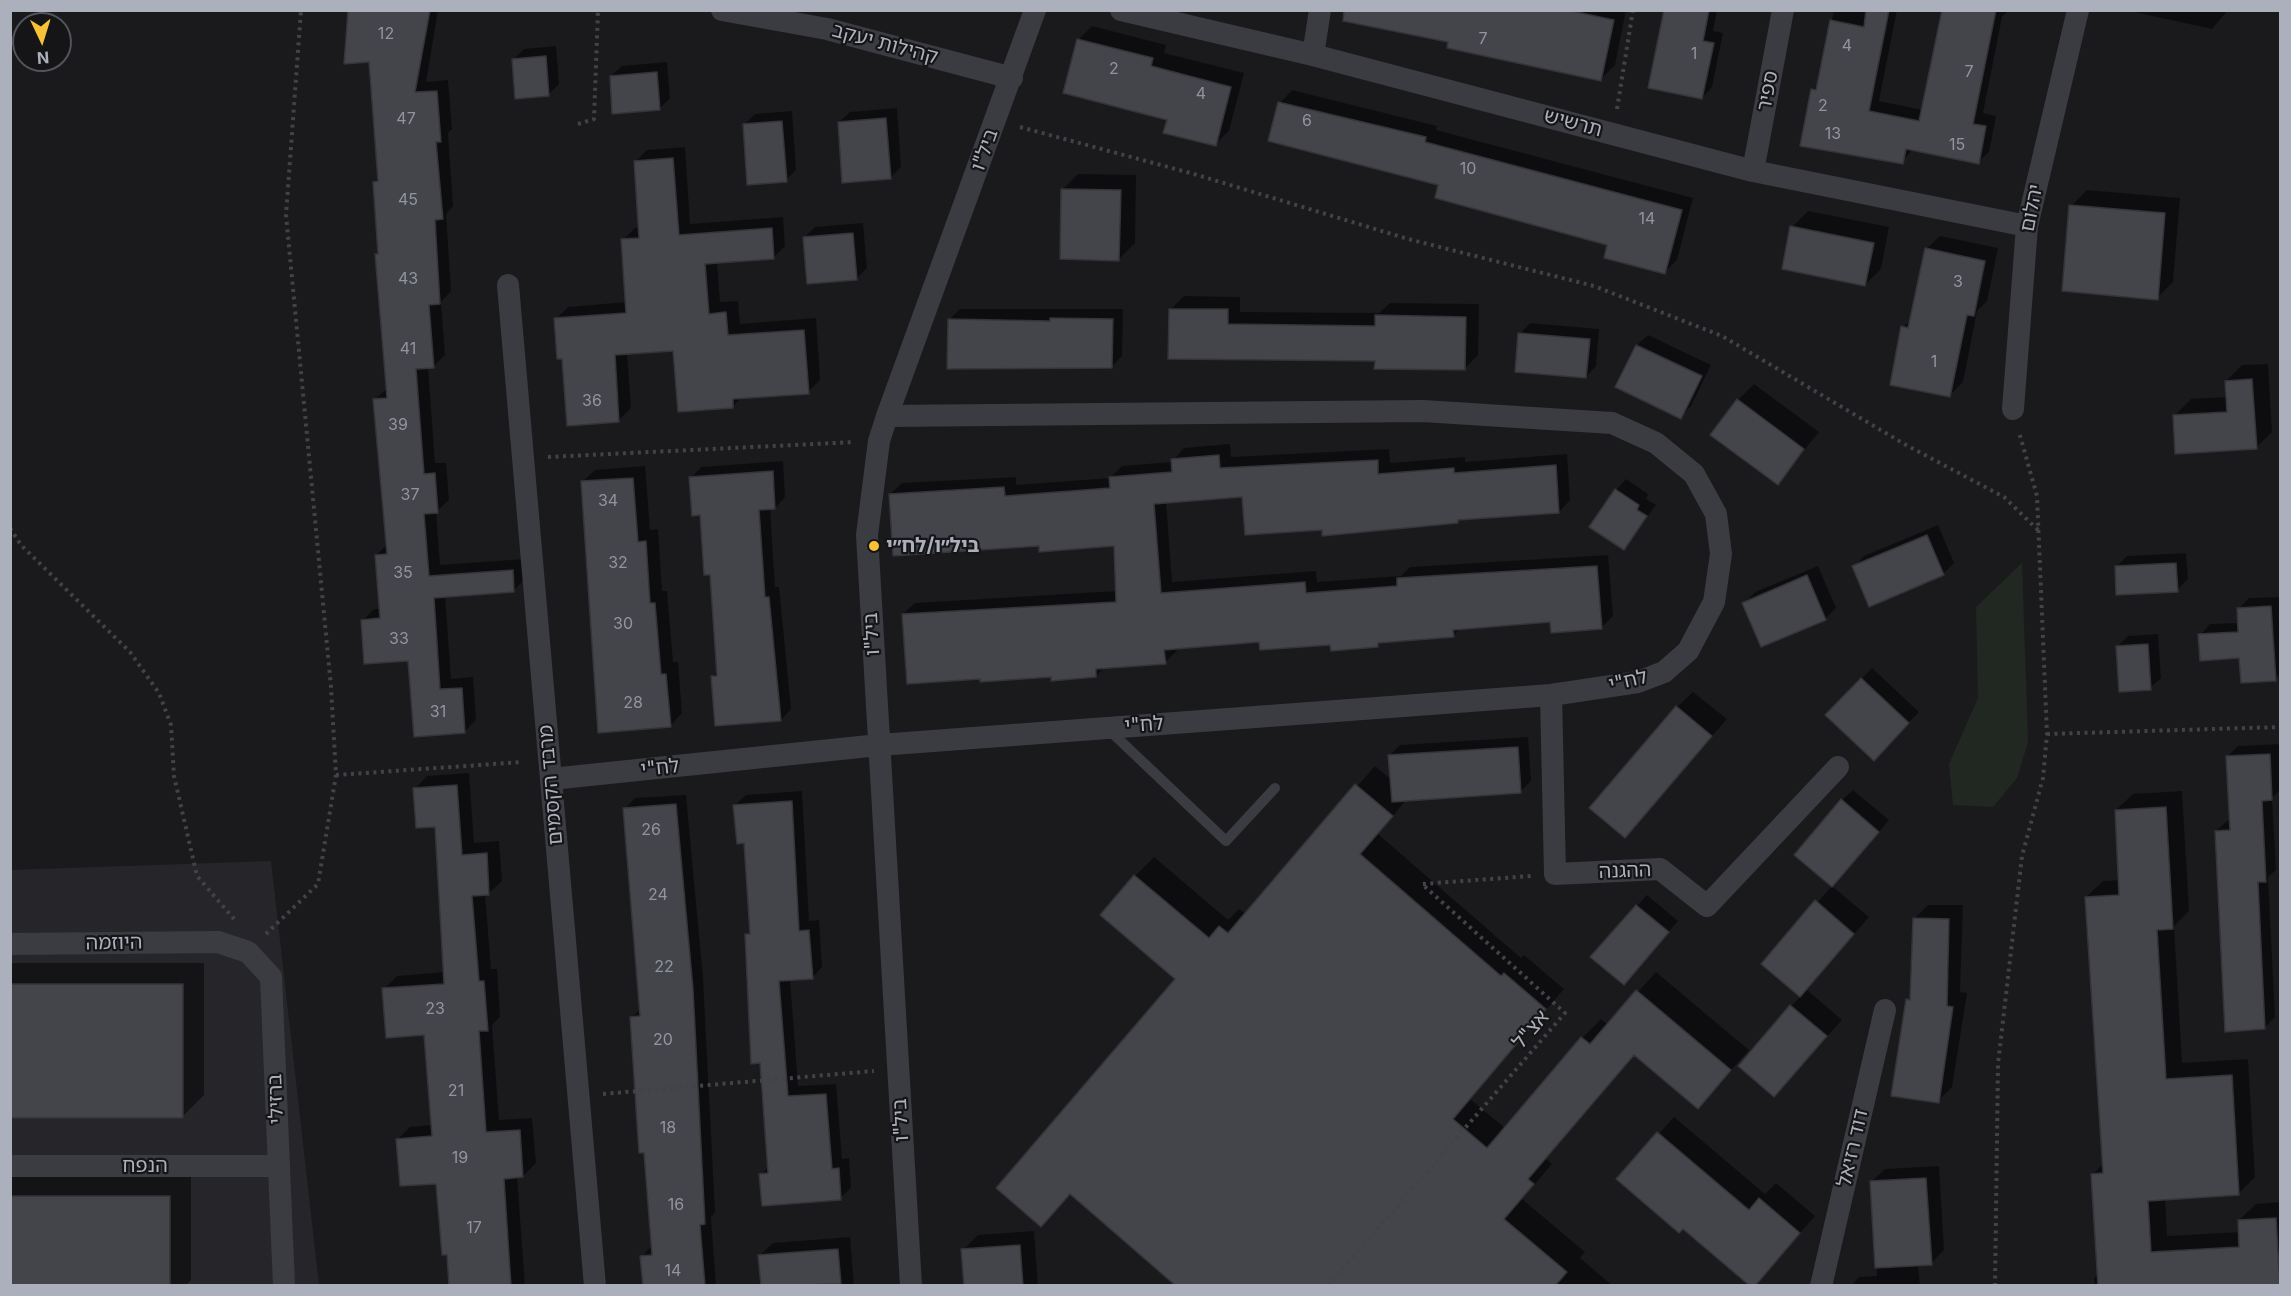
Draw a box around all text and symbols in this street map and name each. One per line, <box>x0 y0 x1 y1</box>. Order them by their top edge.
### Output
north arrow <box>12 12 72 72</box>
street label: קהילות יעקב <box>829 18 941 70</box>
house number: 12 <box>378 24 394 44</box>
house number: 7 <box>1478 29 1488 49</box>
house number: 4 <box>1842 36 1852 56</box>
house number: 1 <box>1691 44 1697 64</box>
text: N <box>36 48 50 68</box>
house number: 2 <box>1109 59 1119 79</box>
house number: 7 <box>1964 62 1974 82</box>
street label: ספיר <box>1752 69 1784 113</box>
house number: 4 <box>1196 84 1206 104</box>
house number: 2 <box>1818 96 1828 116</box>
street label: תרשיש <box>1541 104 1605 142</box>
house number: 47 <box>396 109 416 129</box>
house number: 6 <box>1302 111 1312 131</box>
house number: 13 <box>1825 124 1841 144</box>
street label: ביל"ו <box>966 126 1004 174</box>
house number: 15 <box>1949 135 1965 155</box>
house number: 10 <box>1460 159 1476 179</box>
street label: יהלום <box>2016 182 2048 234</box>
house number: 45 <box>398 190 418 210</box>
house number: 14 <box>1639 209 1655 229</box>
house number: 43 <box>398 269 418 289</box>
house number: 3 <box>1953 272 1963 292</box>
house number: 41 <box>400 339 416 359</box>
house number: 1 <box>1931 352 1937 372</box>
house number: 36 <box>582 391 602 411</box>
house number: 39 <box>388 415 408 435</box>
house number: 37 <box>401 485 419 505</box>
house number: 34 <box>598 491 618 511</box>
place label: ביל״ו/לח״י <box>886 534 979 558</box>
marker: ביל״ו/לח״י <box>867 539 881 553</box>
house number: 32 <box>608 553 628 573</box>
house number: 35 <box>393 563 413 583</box>
street label: ביל"ו <box>859 612 885 656</box>
house number: 30 <box>613 614 633 634</box>
house number: 33 <box>389 629 409 649</box>
street label: לח"י <box>1606 665 1650 697</box>
house number: 28 <box>623 693 643 713</box>
house number: 31 <box>430 702 446 722</box>
street label: לח"י <box>1124 712 1164 738</box>
street label: מרבד הקסמים <box>534 724 568 846</box>
street label: לח"י <box>639 754 681 782</box>
house number: 26 <box>641 820 661 840</box>
street label: ההגנה <box>1598 858 1652 884</box>
house number: 24 <box>648 885 668 905</box>
street label: היוזמה <box>85 931 143 955</box>
house number: 22 <box>654 957 674 977</box>
house number: 23 <box>425 999 445 1019</box>
street label: אצ"ל <box>1508 1006 1554 1054</box>
house number: 20 <box>653 1030 673 1050</box>
street label: ברזילי <box>263 1073 289 1125</box>
house number: 21 <box>448 1081 464 1101</box>
street label: ביל"ו <box>888 1098 914 1142</box>
street label: דוד רזיאל <box>1832 1107 1874 1189</box>
house number: 18 <box>660 1118 676 1138</box>
house number: 19 <box>452 1148 468 1168</box>
street label: הנפח <box>122 1154 168 1178</box>
house number: 16 <box>668 1195 684 1215</box>
house number: 17 <box>466 1218 482 1238</box>
house number: 14 <box>665 1261 681 1281</box>

